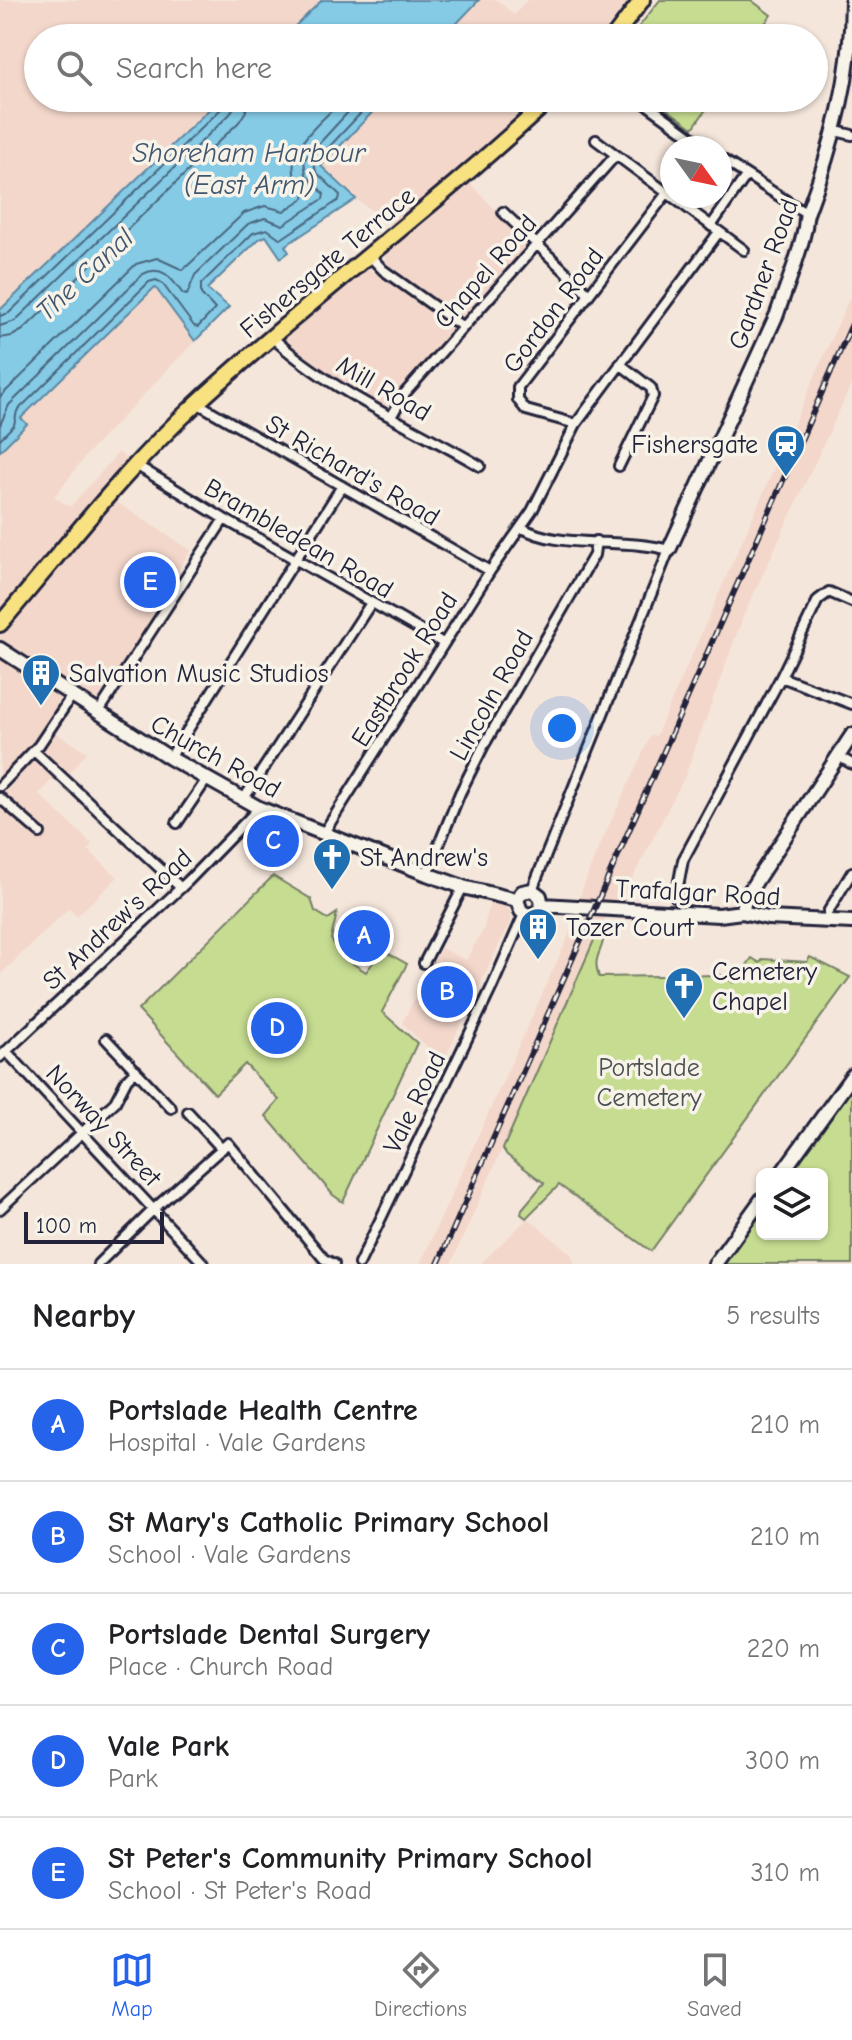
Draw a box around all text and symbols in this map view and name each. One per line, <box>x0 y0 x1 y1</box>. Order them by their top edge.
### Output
search box <box>24 24 828 112</box>
icon: search <box>52 46 96 90</box>
text: Search here <box>116 51 272 86</box>
north arrow <box>660 136 732 208</box>
water label: Shoreham Harbour (East Arm) <box>133 137 367 201</box>
street label: Fishersgate Terrace <box>234 181 421 345</box>
street label: Gardner Road <box>723 195 805 354</box>
street label: Chapel Road <box>428 209 543 335</box>
water label: The Canal <box>30 221 140 328</box>
street label: Gordon Road <box>497 242 611 379</box>
street label: Mill Road <box>331 350 436 428</box>
street label: St Richard's Road <box>260 409 445 533</box>
station icon: Fishersgate <box>765 423 807 478</box>
place label: Fishersgate <box>631 430 758 460</box>
street label: Brambledean Road <box>199 473 398 605</box>
pin: E <box>124 552 176 612</box>
street label: Eastbrook Road <box>345 587 464 752</box>
street label: Lincoln Road <box>444 625 540 766</box>
building icon: Salvation Music Studios <box>20 652 62 707</box>
place label: Salvation Music Studios <box>69 659 329 689</box>
your location <box>542 708 582 748</box>
street label: Church Road <box>145 709 286 805</box>
pin: C <box>247 811 299 871</box>
church icon: St Andrew's <box>311 836 353 891</box>
street label: St Andrew's Road <box>37 843 198 996</box>
place label: St Andrew's <box>360 843 488 873</box>
street label: Trafalgar Road <box>615 874 781 912</box>
pin: A <box>338 906 390 966</box>
building icon: Tozer Court <box>517 906 559 961</box>
place label: Tozer Court <box>566 913 695 943</box>
place label: Cemetery Chapel <box>712 957 818 1017</box>
pin: B <box>421 962 473 1022</box>
church icon: Cemetery Chapel <box>663 965 705 1020</box>
pin: D <box>251 998 303 1058</box>
street label: Vale Road <box>377 1047 452 1158</box>
park label: Portslade Cemetery <box>596 1053 702 1113</box>
street label: Norway Street <box>39 1059 168 1194</box>
map controls <box>756 1168 828 1240</box>
button: layers <box>756 1168 828 1240</box>
scale bar <box>24 1208 164 1244</box>
text: 100 m <box>36 1213 97 1239</box>
text: Nearby <box>32 1296 135 1336</box>
text: 5 results <box>726 1301 820 1331</box>
text: Portslade Health Centre <box>108 1393 418 1428</box>
text: A <box>51 1410 65 1440</box>
text: 210 m <box>750 1410 820 1440</box>
text: Hospital · Vale Gardens <box>108 1428 365 1458</box>
text: St Mary's Catholic Primary School <box>108 1505 549 1540</box>
text: B <box>50 1522 66 1552</box>
text: 210 m <box>750 1522 820 1552</box>
text: School · Vale Gardens <box>108 1540 351 1570</box>
text: Portslade Dental Surgery <box>108 1617 430 1652</box>
text: C <box>50 1634 66 1664</box>
text: 220 m <box>747 1634 820 1664</box>
text: Place · Church Road <box>108 1652 333 1682</box>
text: Vale Park <box>108 1729 229 1764</box>
text: D <box>50 1746 66 1776</box>
text: 300 m <box>745 1746 820 1776</box>
text: Park <box>108 1764 158 1794</box>
text: St Peter's Community Primary School <box>108 1841 592 1876</box>
text: E <box>50 1858 66 1888</box>
text: 310 m <box>751 1858 820 1888</box>
text: School · St Peter's Road <box>108 1876 372 1906</box>
tab: Map <box>110 1948 154 2022</box>
tab: Directions <box>374 1948 467 2022</box>
tab: Saved <box>687 1948 742 2022</box>

